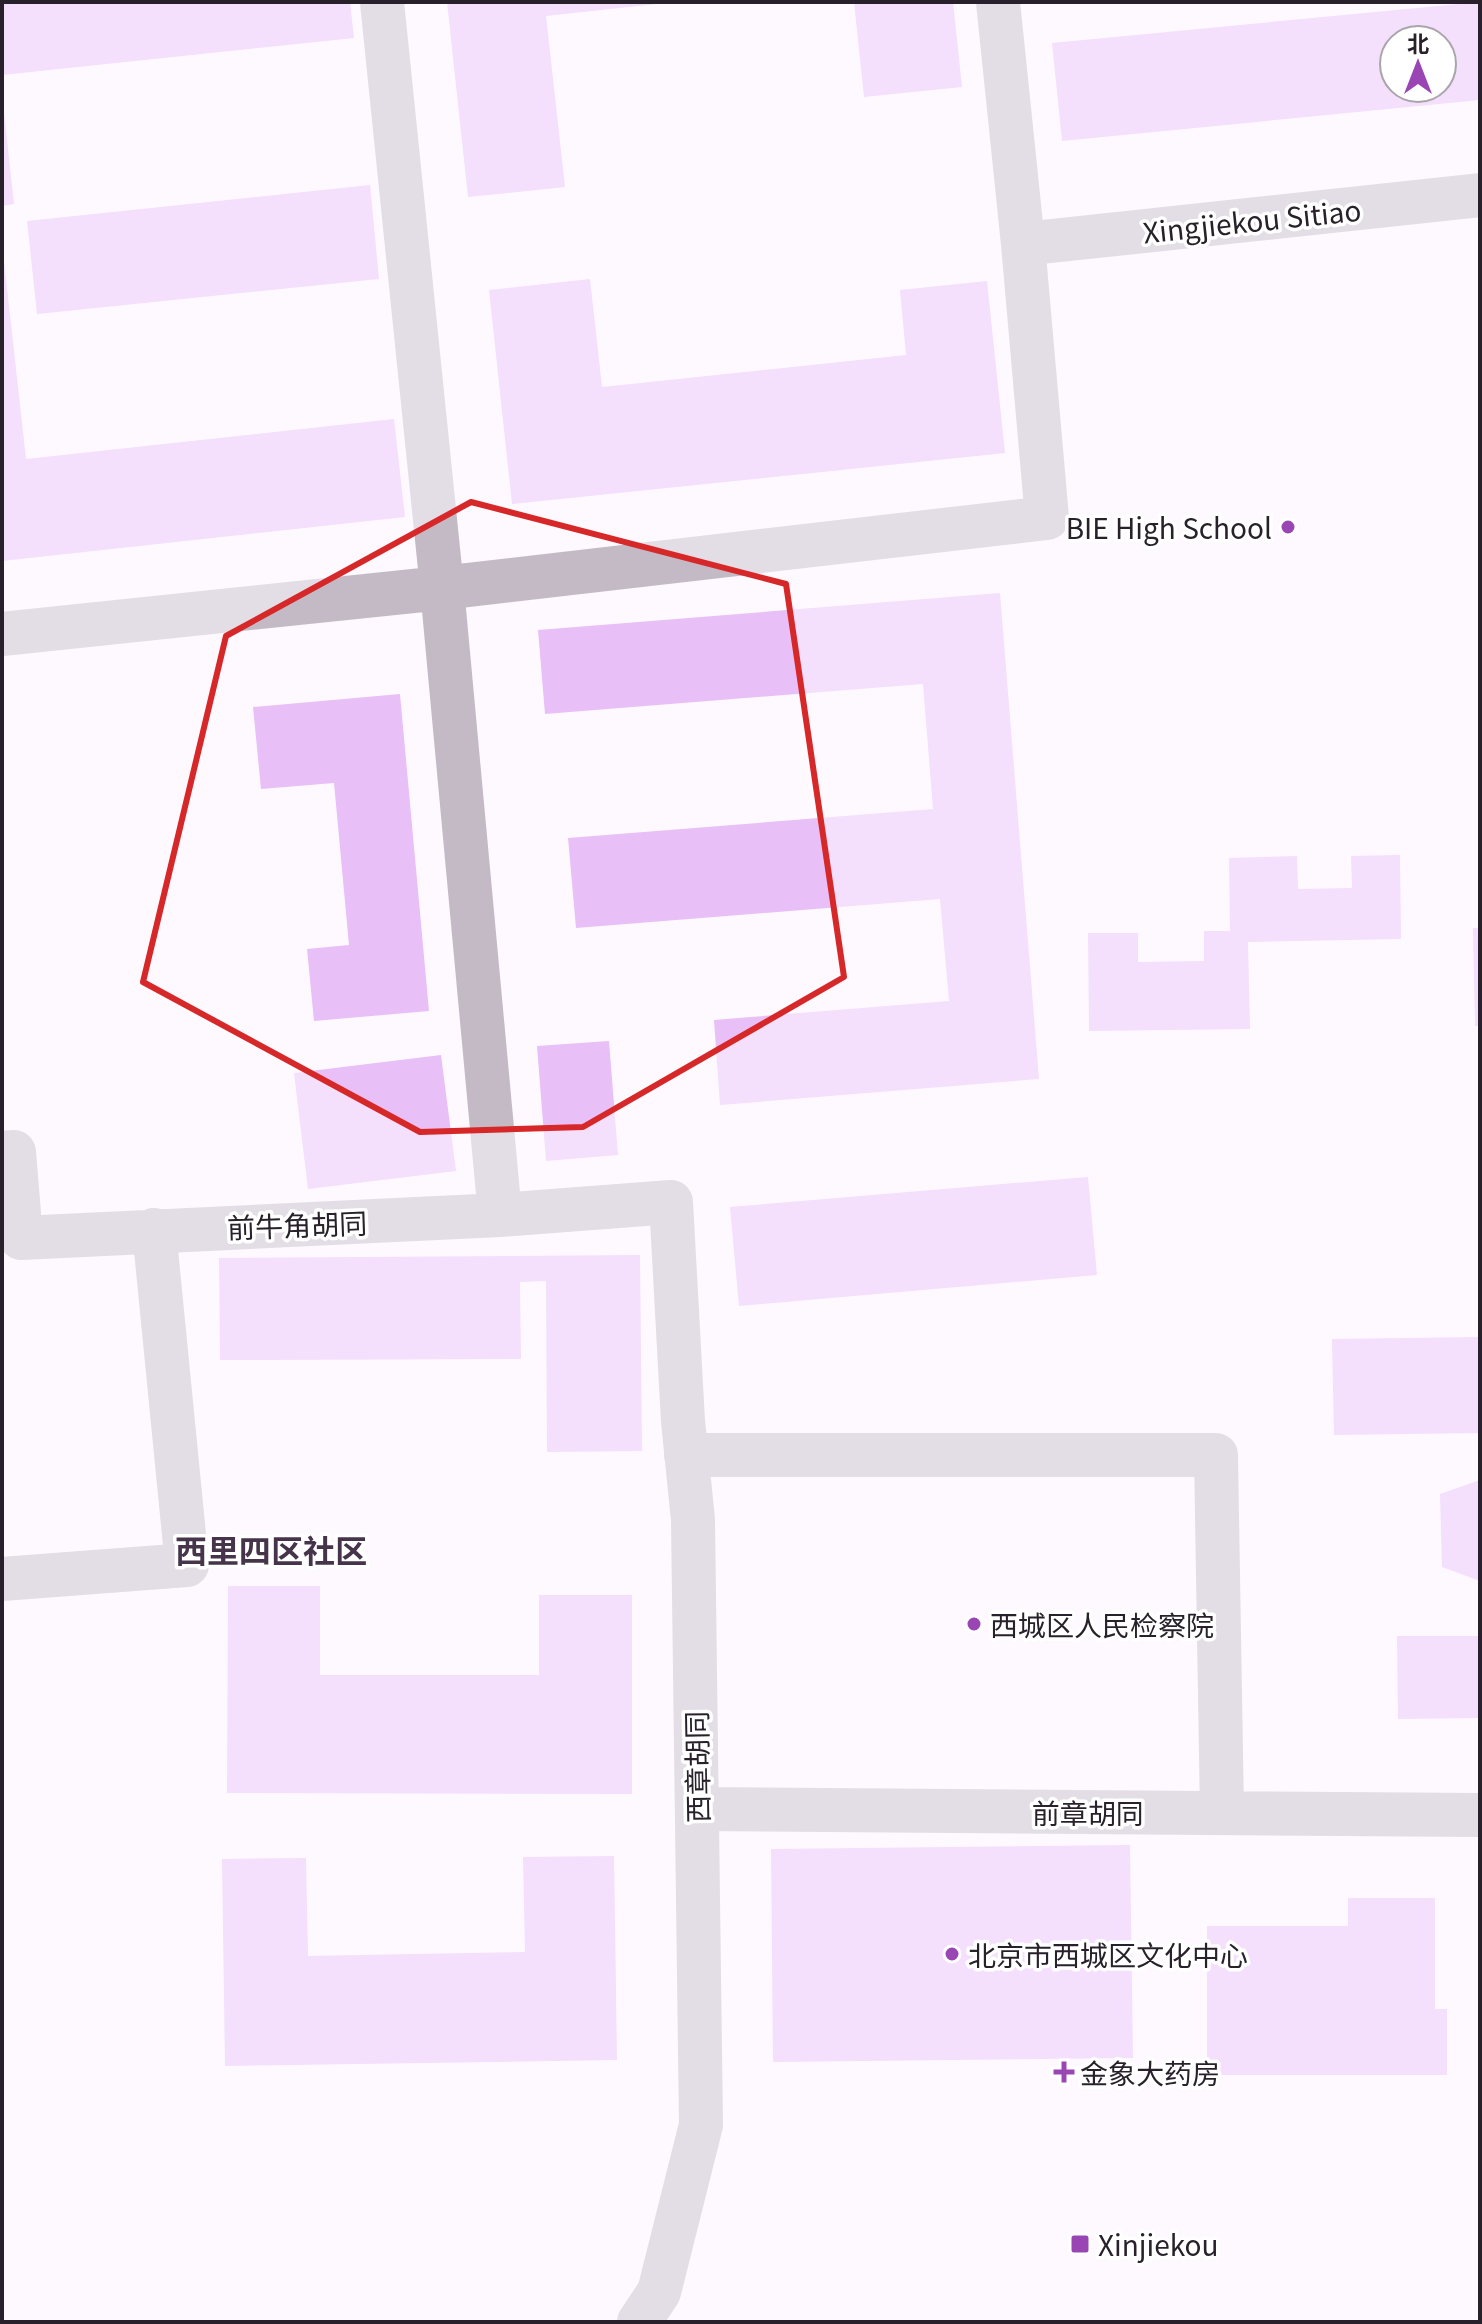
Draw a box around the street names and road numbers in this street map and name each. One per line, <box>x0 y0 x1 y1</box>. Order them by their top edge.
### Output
street label: Xingjiekou Sitiao <box>1141 189 1363 251</box>
street label: 前牛角胡同 <box>226 1202 368 1246</box>
street label: 西章胡同 <box>675 1711 717 1823</box>
street label: 前章胡同 <box>1032 1792 1144 1832</box>

